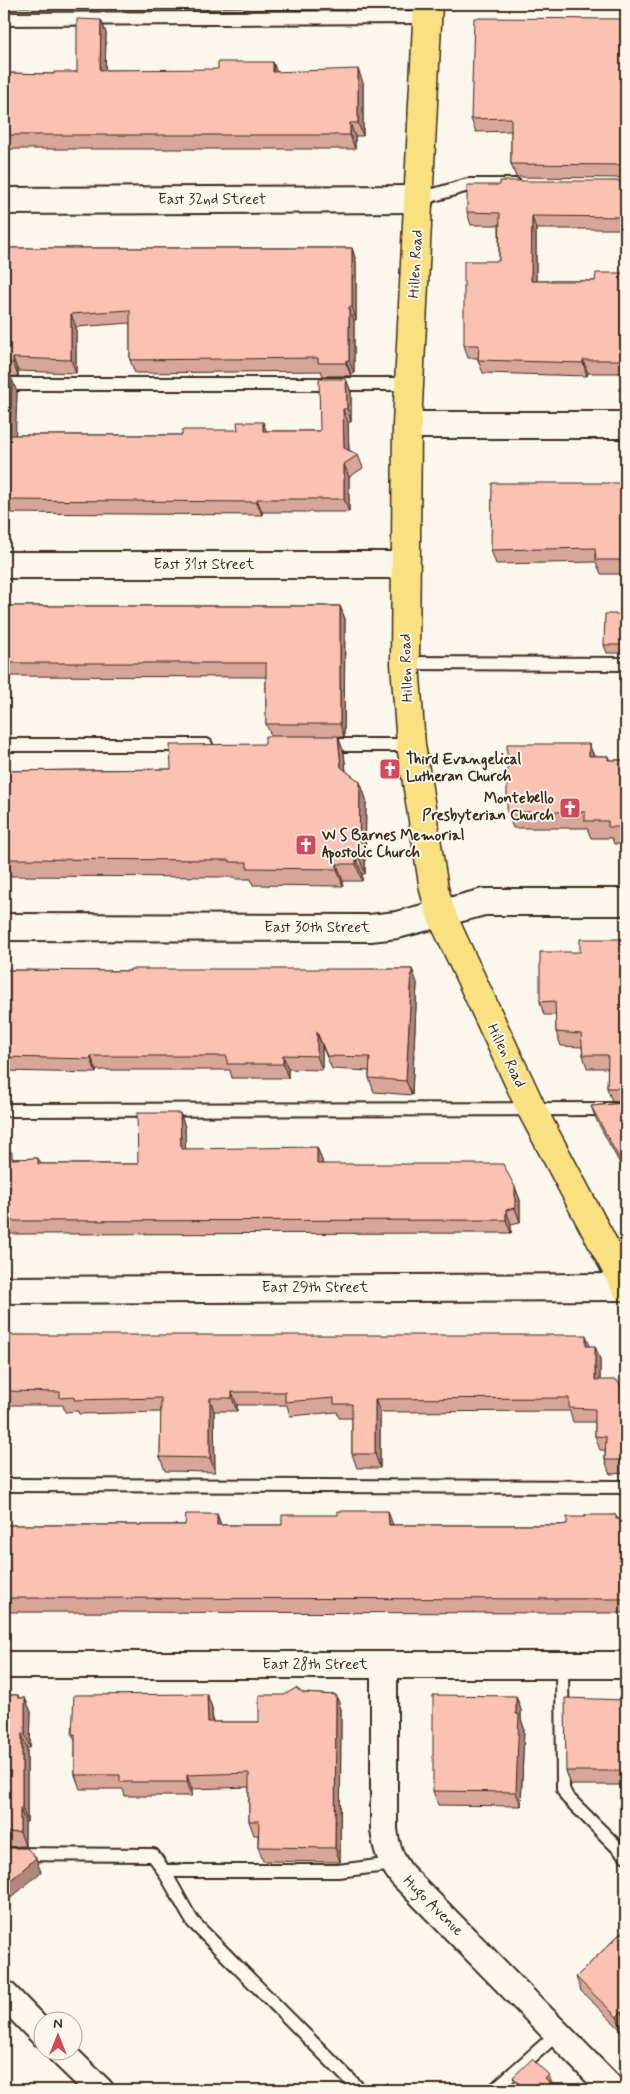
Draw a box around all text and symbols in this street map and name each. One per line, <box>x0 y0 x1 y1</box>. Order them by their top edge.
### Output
street label: East 32nd Street <box>158 190 266 210</box>
street label: Hillen Road <box>404 229 428 299</box>
street label: East 31st Street <box>153 555 255 575</box>
street label: Hillen Road <box>396 633 418 703</box>
place label: Third Evangelical Lutheran Church <box>406 750 521 787</box>
church icon: Third Evangelical Lutheran Church <box>378 757 402 781</box>
place label: Montebello Presbyterian Church <box>422 789 555 826</box>
church icon: Montebello Presbyterian Church <box>558 796 582 820</box>
place label: W S Barnes Memorial Apostolic Church <box>321 826 465 864</box>
church icon: W S Barnes Memorial Apostolic Church <box>294 833 318 857</box>
street label: East 30th Street <box>264 918 370 938</box>
street label: Hillen Road <box>482 1021 530 1091</box>
street label: East 29th Street <box>262 1278 368 1298</box>
street label: East 28th Street <box>262 1655 368 1675</box>
street label: Hugo Avenue <box>398 1871 468 1941</box>
north arrow <box>32 2012 82 2062</box>
text: N <box>53 2015 63 2033</box>

